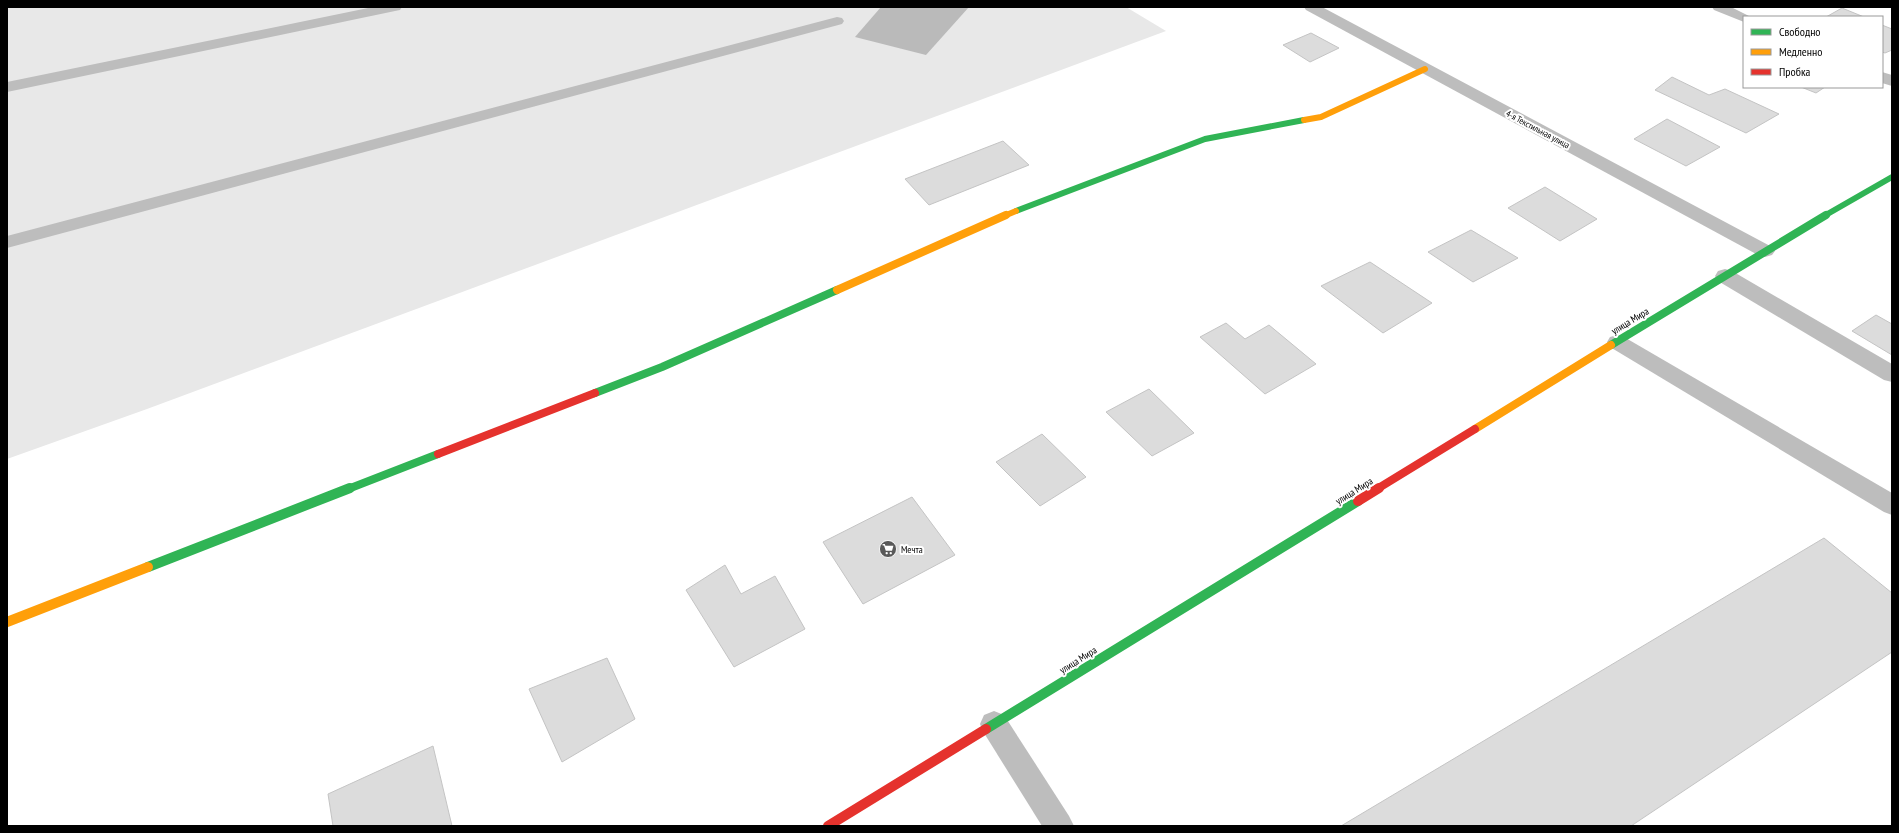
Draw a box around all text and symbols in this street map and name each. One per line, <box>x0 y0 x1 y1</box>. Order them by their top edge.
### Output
legend <box>1743 16 1883 88</box>
text: Свободно <box>1779 24 1821 39</box>
text: Медленно <box>1779 44 1822 59</box>
text: Пробка <box>1779 64 1811 79</box>
street label: 4-я Текстильная улица <box>1504 108 1572 151</box>
street label: улица Мира <box>1609 305 1651 337</box>
street label: улица Мира <box>1333 474 1375 508</box>
supermarket icon: Мечта <box>878 539 898 559</box>
place label: Мечта <box>901 543 923 556</box>
street label: улица Мира <box>1057 643 1099 677</box>

